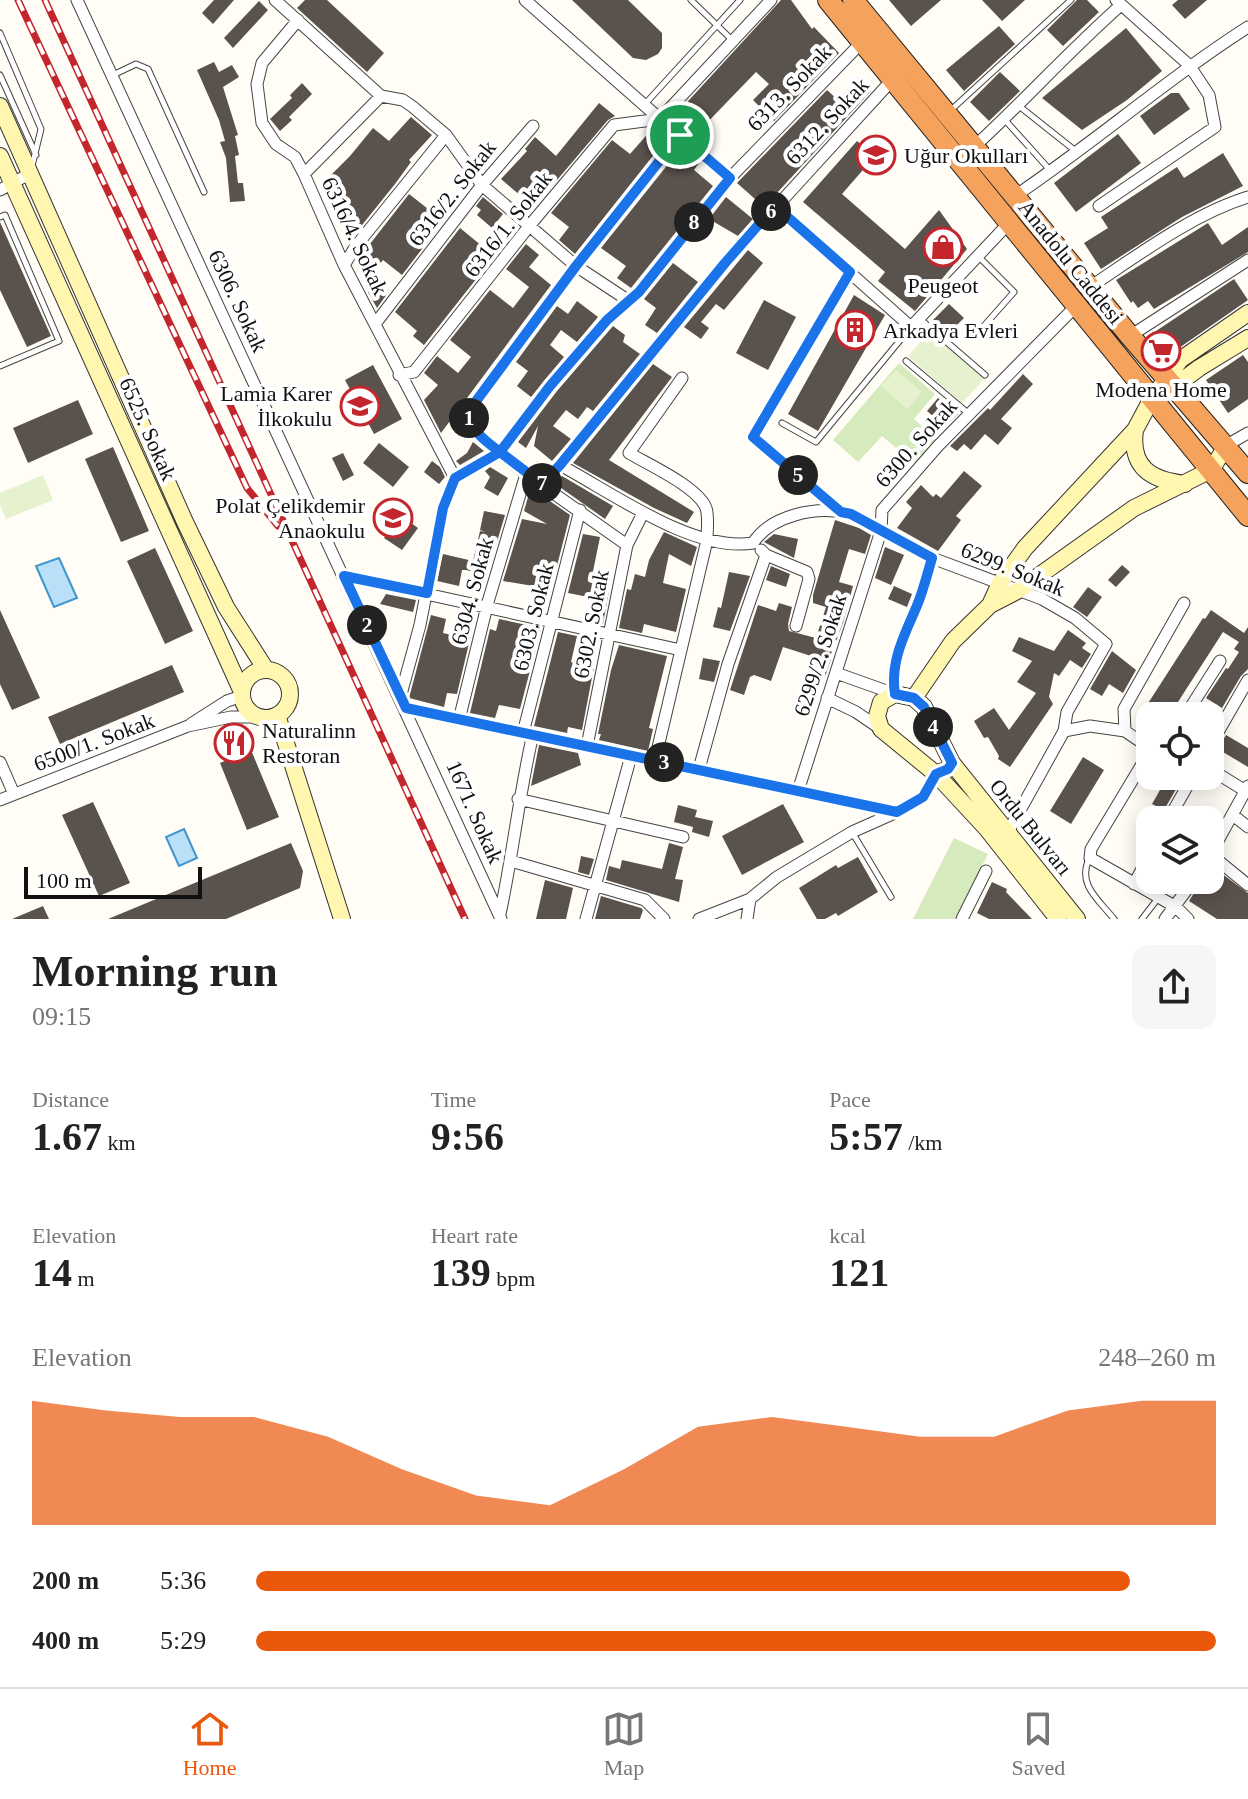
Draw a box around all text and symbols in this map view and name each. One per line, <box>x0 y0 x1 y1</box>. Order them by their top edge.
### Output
street label: 6313. Sokak <box>742 40 836 136</box>
street label: 6312. Sokak <box>780 72 874 170</box>
pin <box>646 101 714 169</box>
icon: arrive <box>658 113 702 157</box>
school or university icon: Uğur Okulları <box>855 134 897 176</box>
street label: 6316/2. Sokak <box>403 135 501 251</box>
place label: Uğur Okulları <box>904 143 1028 168</box>
street label: 6316/1. Sokak <box>459 166 557 282</box>
street label: 6316/4. Sokak <box>317 173 393 299</box>
pin: 6 <box>751 191 791 231</box>
street label: Anadolu Caddesi <box>1013 195 1129 329</box>
text: 6 <box>766 198 777 223</box>
pin: 8 <box>674 202 714 242</box>
text: 8 <box>689 209 700 234</box>
shop icon: Peugeot <box>922 226 964 268</box>
street label: 6306. Sokak <box>203 246 273 356</box>
place label: Peugeot <box>908 273 978 298</box>
building icon: Arkadya Evleri <box>834 309 876 351</box>
place label: Arkadya Evleri <box>883 318 1018 343</box>
supermarket icon: Modena Home <box>1140 330 1182 372</box>
street label: 6525. Sokak <box>114 374 182 484</box>
place label: Modena Home <box>1095 377 1227 402</box>
place label: Lamia Karer İlkokulu <box>220 381 333 431</box>
school or university icon: Lamia Karer İlkokulu <box>339 385 381 427</box>
street label: 6300. Sokak <box>870 394 962 492</box>
pin: 1 <box>449 398 489 438</box>
text: 1 <box>464 405 475 430</box>
pin: 5 <box>778 455 818 495</box>
text: 5 <box>793 462 804 487</box>
pin: 7 <box>522 463 562 503</box>
text: 7 <box>537 470 548 495</box>
place label: Polat Çelikdemir Anaokulu <box>215 493 366 543</box>
school or university icon: Polat Çelikdemir Anaokulu <box>372 497 414 539</box>
street label: 6304. Sokak <box>446 535 498 647</box>
street label: 6299. Sokak <box>957 537 1069 601</box>
street label: 6303. Sokak <box>508 561 558 673</box>
street label: 6302. Sokak <box>568 568 614 680</box>
street label: 6299/2. Sokak <box>788 591 852 719</box>
pin: 2 <box>347 605 387 645</box>
text: 2 <box>362 612 373 637</box>
map controls <box>1136 702 1224 894</box>
button: locate <box>1136 702 1224 790</box>
pin: 4 <box>913 707 953 747</box>
street label: 6500/1. Sokak <box>30 708 158 776</box>
text: 4 <box>928 714 939 739</box>
place label: Naturalinn Restoran <box>262 718 356 768</box>
restaurant icon: Naturalinn Restoran <box>213 722 255 764</box>
pin: 3 <box>644 742 684 782</box>
text: 3 <box>659 749 670 774</box>
street label: 1671. Sokak <box>441 757 509 867</box>
street label: Ordu Bulvarı <box>985 774 1077 880</box>
button: layers <box>1136 806 1224 894</box>
scale bar <box>24 863 202 899</box>
text: 100 m <box>36 868 92 893</box>
button: share <box>1132 945 1216 1029</box>
text: Morning run <box>32 947 278 996</box>
text: 09:15 <box>32 1002 91 1031</box>
text: Distance <box>32 1087 109 1112</box>
text: Time <box>431 1087 476 1112</box>
text: Pace <box>829 1087 871 1112</box>
text: 1.67 <box>32 1114 102 1159</box>
text: 9:56 <box>431 1114 504 1159</box>
text: 5:57 <box>829 1114 903 1159</box>
text: km <box>102 1130 136 1155</box>
text: /km <box>903 1130 942 1155</box>
text: Elevation <box>32 1223 116 1248</box>
text: Heart rate <box>431 1223 518 1248</box>
text: kcal <box>829 1223 866 1248</box>
text: 14 <box>32 1250 72 1295</box>
text: 139 <box>431 1250 491 1295</box>
text: 121 <box>829 1250 889 1295</box>
text: m <box>72 1266 95 1291</box>
text: bpm <box>491 1266 535 1291</box>
text: Elevation <box>32 1343 132 1372</box>
text: 248–260 m <box>1098 1343 1216 1372</box>
text: 200 m <box>32 1566 99 1595</box>
text: 5:36 <box>160 1566 206 1595</box>
text: 400 m <box>32 1626 99 1655</box>
text: 5:29 <box>160 1626 206 1655</box>
tab: Home <box>183 1707 237 1781</box>
tab: Map <box>602 1707 646 1781</box>
tab: Saved <box>1011 1707 1065 1781</box>

